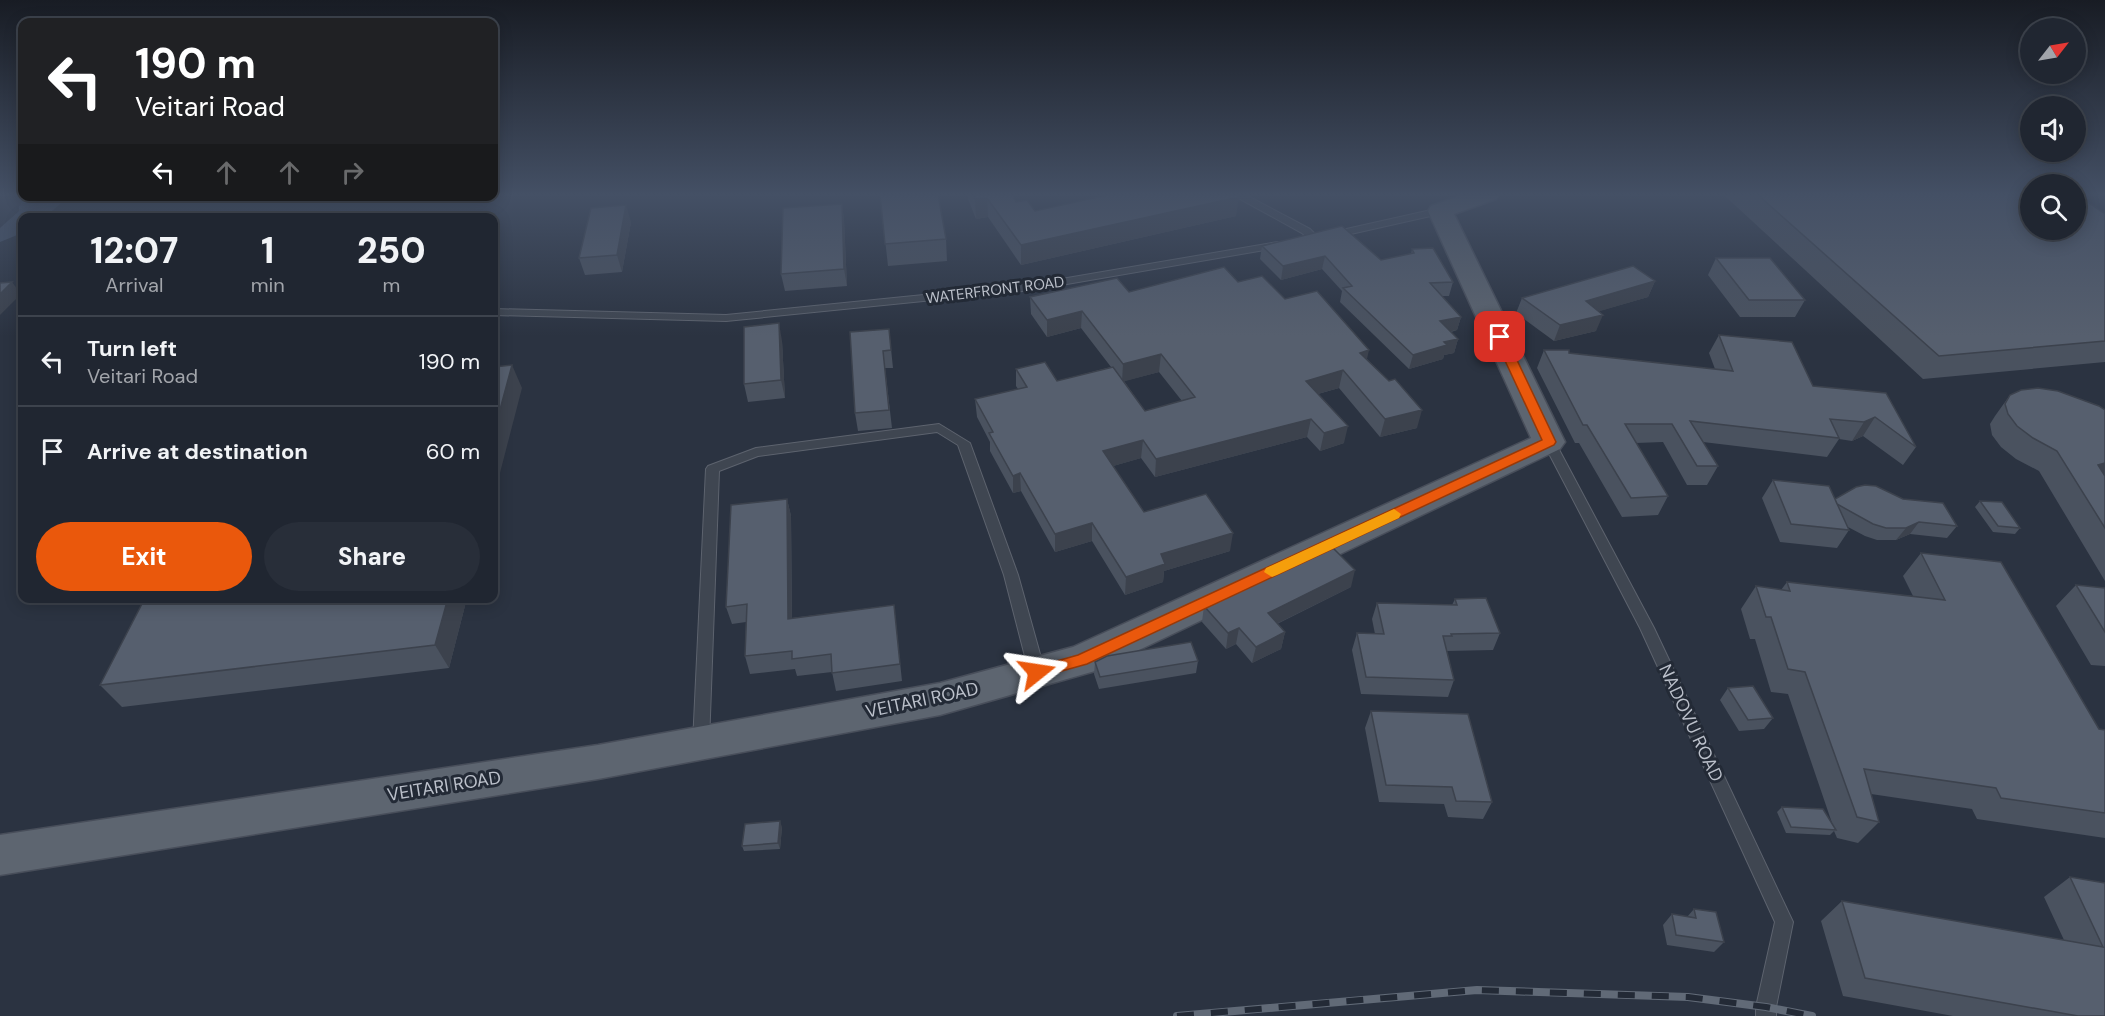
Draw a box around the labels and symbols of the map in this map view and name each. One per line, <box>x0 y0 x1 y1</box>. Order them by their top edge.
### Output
north arrow <box>2020 18 2086 84</box>
street label: WATERFRONT ROAD <box>925 272 1065 308</box>
pin <box>1474 311 1525 362</box>
position arrow <box>1005 640 1069 704</box>
street label: NADOVU ROAD <box>1653 660 1729 786</box>
street label: VEITARI ROAD <box>863 676 981 724</box>
street label: VEITARI ROAD <box>385 765 503 807</box>

